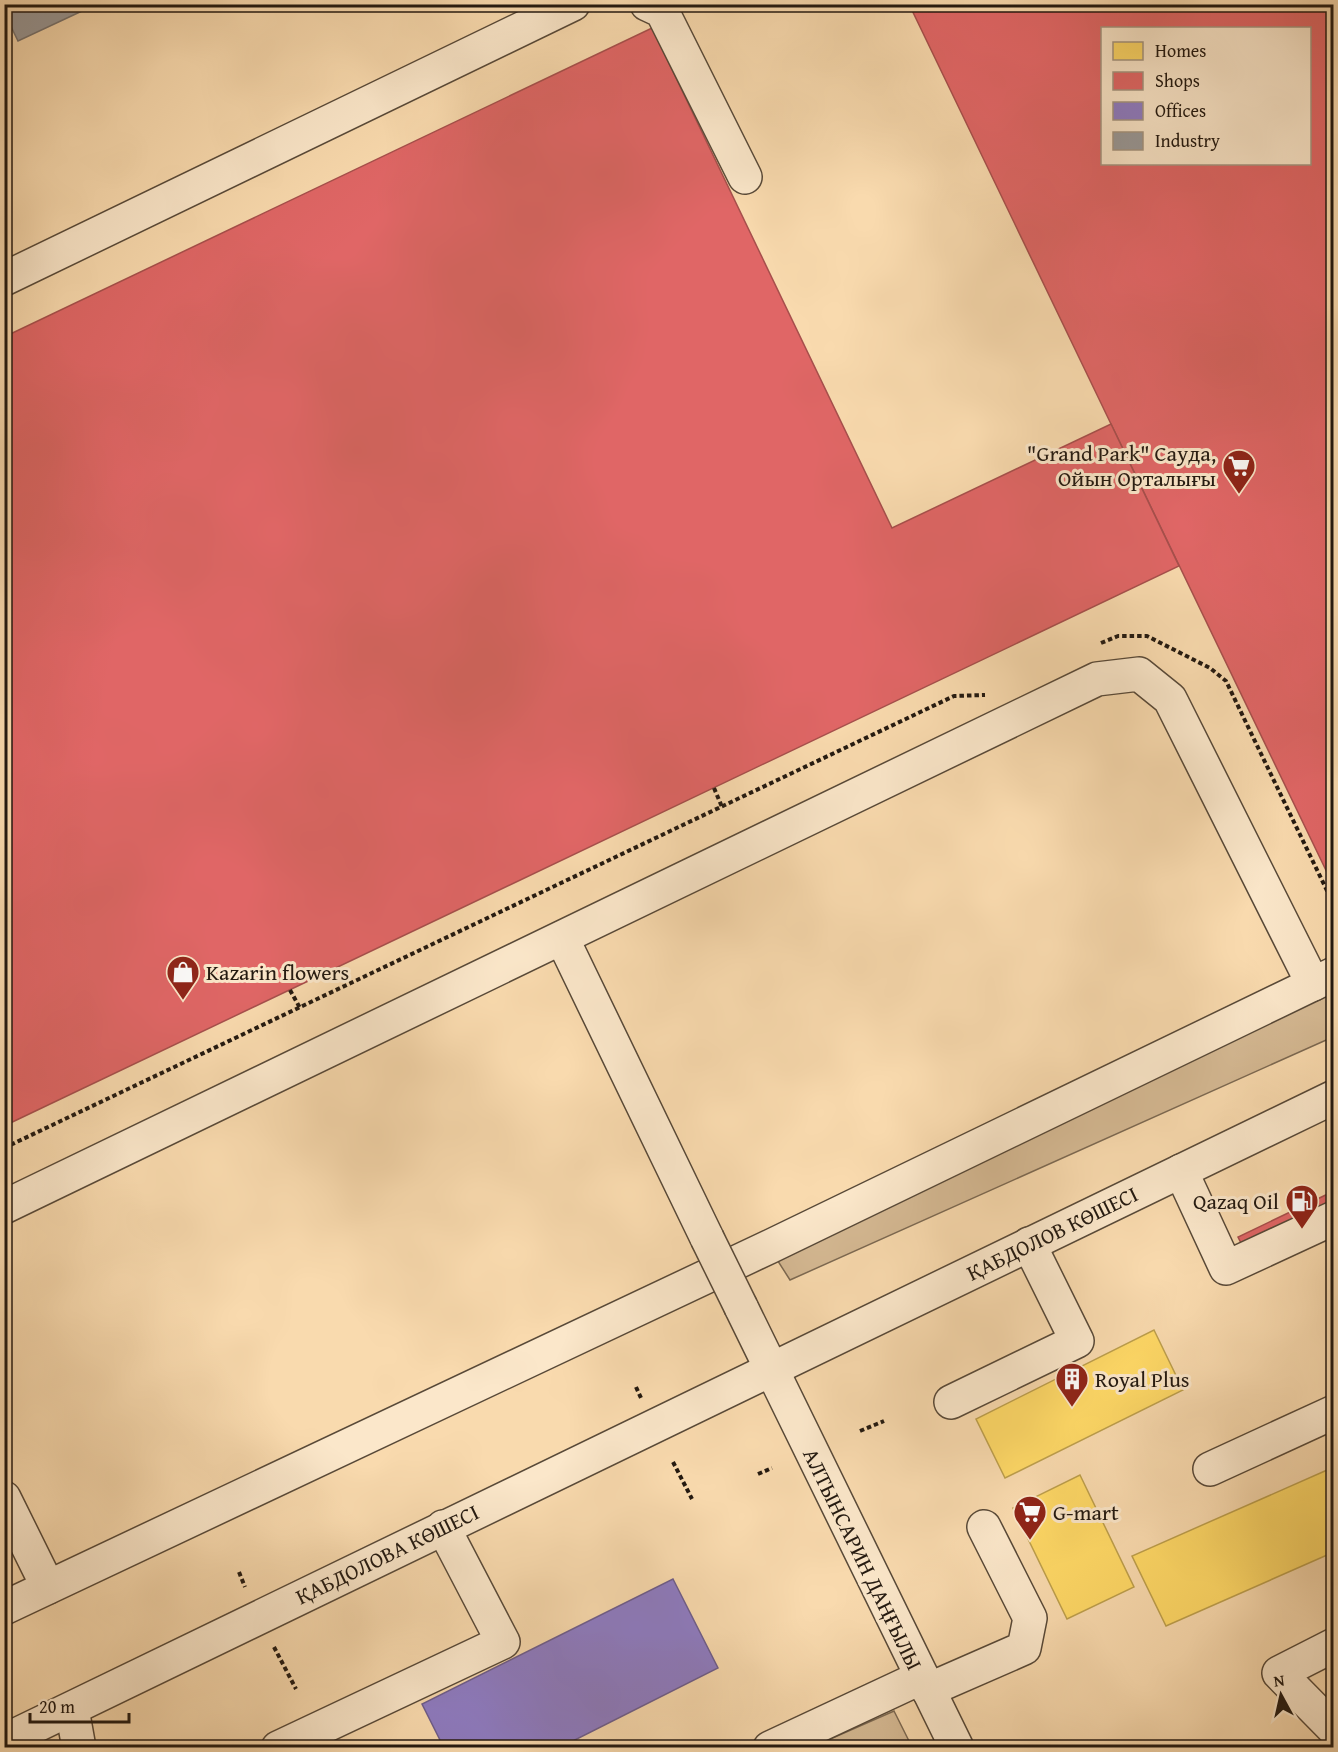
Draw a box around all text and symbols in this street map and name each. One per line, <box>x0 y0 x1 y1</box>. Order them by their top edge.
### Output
legend <box>1101 27 1311 165</box>
text: Homes <box>1155 37 1206 64</box>
text: Shops <box>1155 67 1200 94</box>
text: Offices <box>1155 97 1206 124</box>
text: Industry <box>1155 127 1220 154</box>
place label: "Grand Park" Сауда, Ойын Орталығы <box>1027 437 1216 494</box>
supermarket icon: "Grand Park" Сауда, Ойын Орталығы <box>1221 448 1257 495</box>
shop icon: Kazarin flowers <box>165 954 201 1001</box>
place label: Kazarin flowers <box>206 956 349 988</box>
street label: ҚАБДОЛОВ КӨШЕСІ <box>961 1178 1143 1288</box>
fuel station icon: Qazaq Oil <box>1284 1183 1320 1230</box>
place label: Qazaq Oil <box>1193 1185 1279 1217</box>
building icon: Royal Plus <box>1054 1361 1090 1408</box>
place label: Royal Plus <box>1095 1363 1190 1395</box>
street label: АЛТЫНСАРИН ДАҢҒЫЛЫ <box>795 1443 931 1675</box>
supermarket icon: G-mart <box>1012 1494 1048 1541</box>
street label: ҚАБДОЛОВА КӨШЕСІ <box>290 1496 484 1612</box>
place label: G-mart <box>1053 1496 1119 1528</box>
north arrow <box>1251 1665 1311 1725</box>
text: N <box>1272 1667 1286 1693</box>
scale bar <box>30 1686 129 1724</box>
text: 20 m <box>39 1693 75 1720</box>

